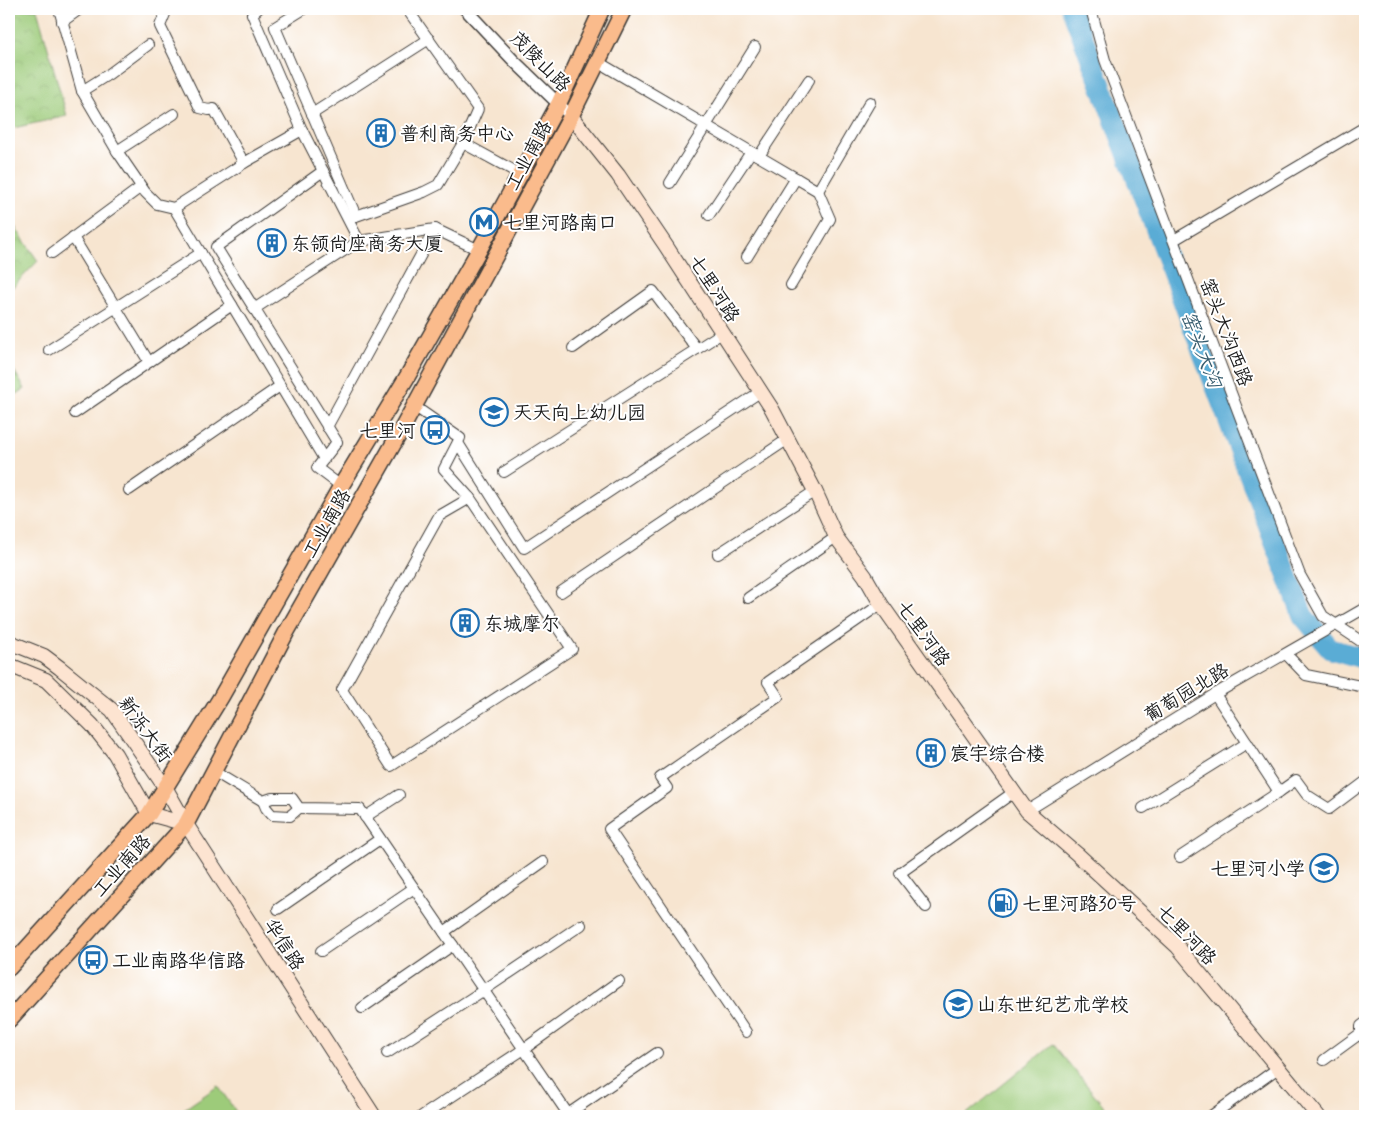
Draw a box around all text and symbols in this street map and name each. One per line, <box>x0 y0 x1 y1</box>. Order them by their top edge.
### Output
street label: 茂陵山路 <box>504 26 576 98</box>
street label: 工业南路 <box>500 116 558 195</box>
building icon: 普利商务中心 <box>366 118 396 148</box>
place label: 普利商务中心 <box>400 122 514 147</box>
metro station icon: 七里河路南口 <box>469 207 499 237</box>
place label: 七里河路南口 <box>503 211 617 236</box>
building icon: 东领尚座商务大厦 <box>257 228 287 258</box>
place label: 东领尚座商务大厦 <box>291 232 443 257</box>
street label: 七里河路 <box>683 250 745 328</box>
street label: 窑头大沟西路 <box>1196 275 1258 389</box>
water label: 窑头大沟 <box>1176 307 1228 391</box>
school or university icon: 天天向上幼儿园 <box>479 397 509 427</box>
place label: 天天向上幼儿园 <box>513 401 646 426</box>
bus stop icon: 七里河 <box>420 415 450 445</box>
place label: 七里河 <box>359 419 416 444</box>
street label: 工业南路 <box>297 485 357 563</box>
street label: 七里河路 <box>890 596 955 672</box>
building icon: 东城摩尔 <box>450 608 480 638</box>
place label: 东城摩尔 <box>484 612 560 637</box>
street label: 葡萄园北路 <box>1140 658 1234 728</box>
street label: 新泺大街 <box>112 692 177 768</box>
building icon: 宸宇综合楼 <box>916 738 946 768</box>
place label: 宸宇综合楼 <box>950 742 1045 767</box>
street label: 工业南路 <box>87 829 157 903</box>
school or university icon: 七里河小学 <box>1309 853 1339 883</box>
place label: 七里河小学 <box>1210 857 1305 882</box>
fuel station icon: 七里河路30号 <box>988 888 1018 918</box>
place label: 七里河路30号 <box>1022 892 1136 917</box>
street label: 七里河路 <box>1151 899 1221 971</box>
street label: 华信路 <box>258 914 310 976</box>
bus stop icon: 工业南路华信路 <box>78 945 108 975</box>
place label: 工业南路华信路 <box>112 949 245 974</box>
school or university icon: 山东世纪艺术学校 <box>943 989 973 1019</box>
place label: 山东世纪艺术学校 <box>977 993 1129 1018</box>

